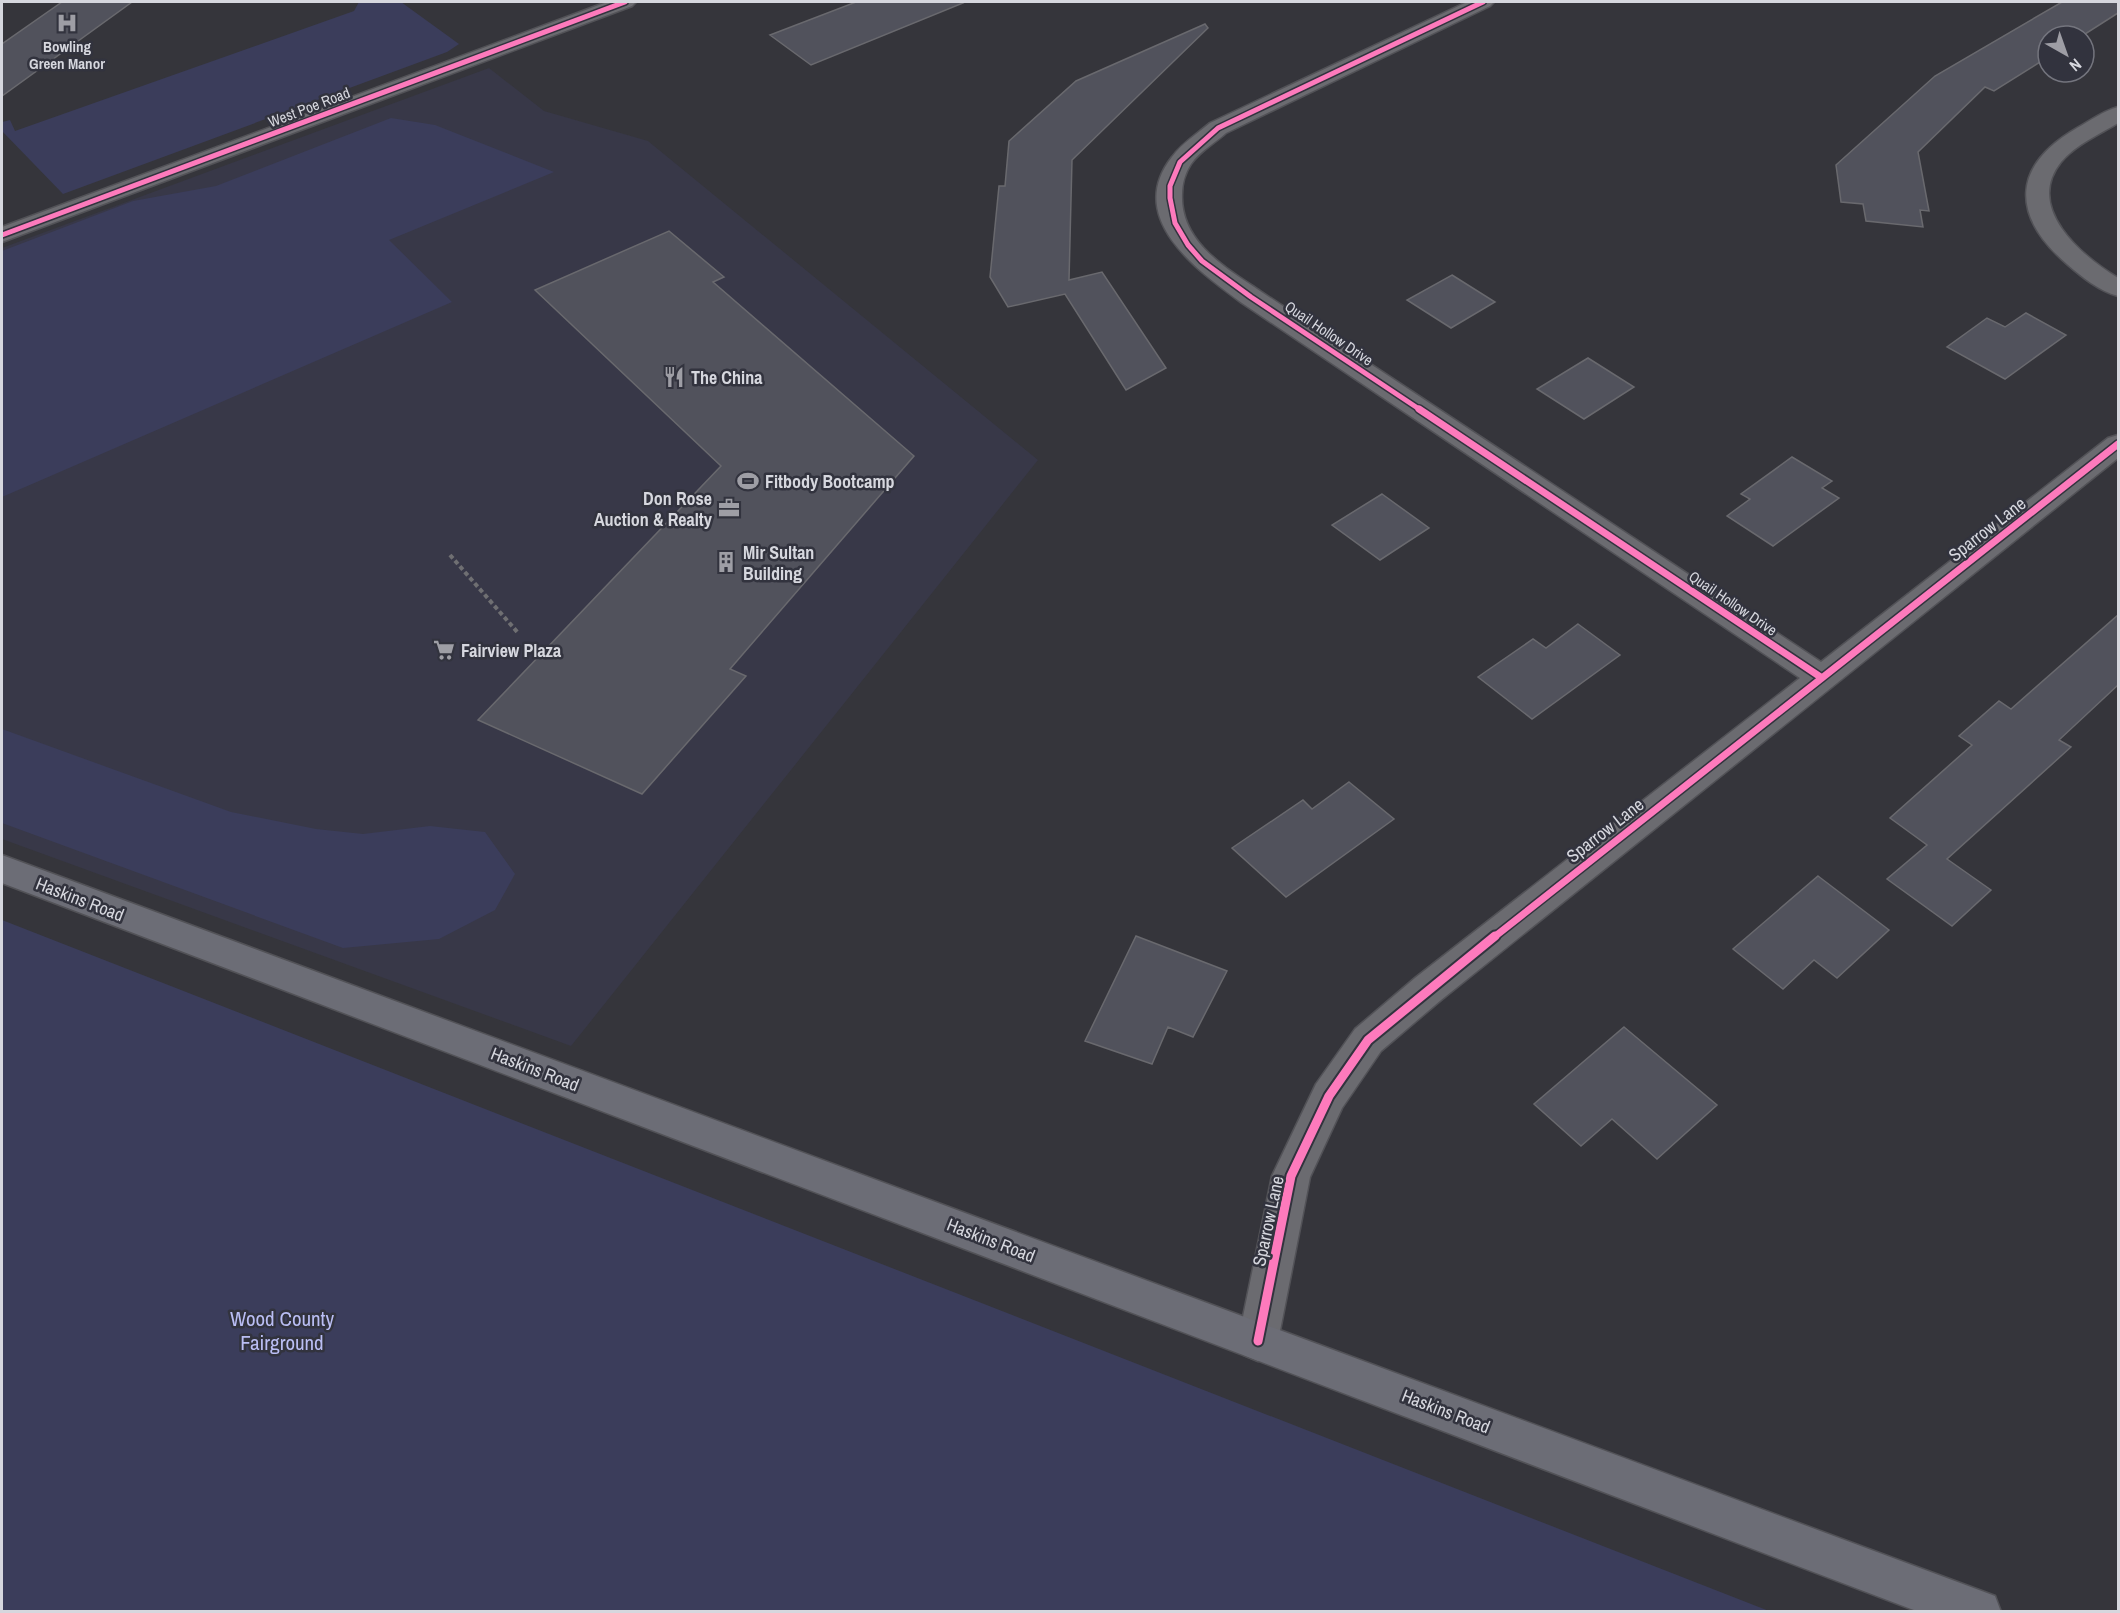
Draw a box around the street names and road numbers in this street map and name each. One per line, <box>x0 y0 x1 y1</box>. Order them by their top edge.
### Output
street label: West Poe Road <box>265 82 353 132</box>
street label: Quail Hollow Drive <box>1281 296 1378 370</box>
street label: Sparrow Lane <box>1943 491 2031 567</box>
street label: Quail Hollow Drive <box>1685 566 1782 640</box>
street label: Sparrow Lane <box>1561 792 1649 868</box>
street label: Haskins Road <box>32 871 128 927</box>
street label: Haskins Road <box>487 1041 583 1097</box>
street label: Sparrow Lane <box>1246 1173 1290 1269</box>
street label: Haskins Road <box>943 1212 1039 1268</box>
street label: Haskins Road <box>1398 1383 1494 1439</box>

